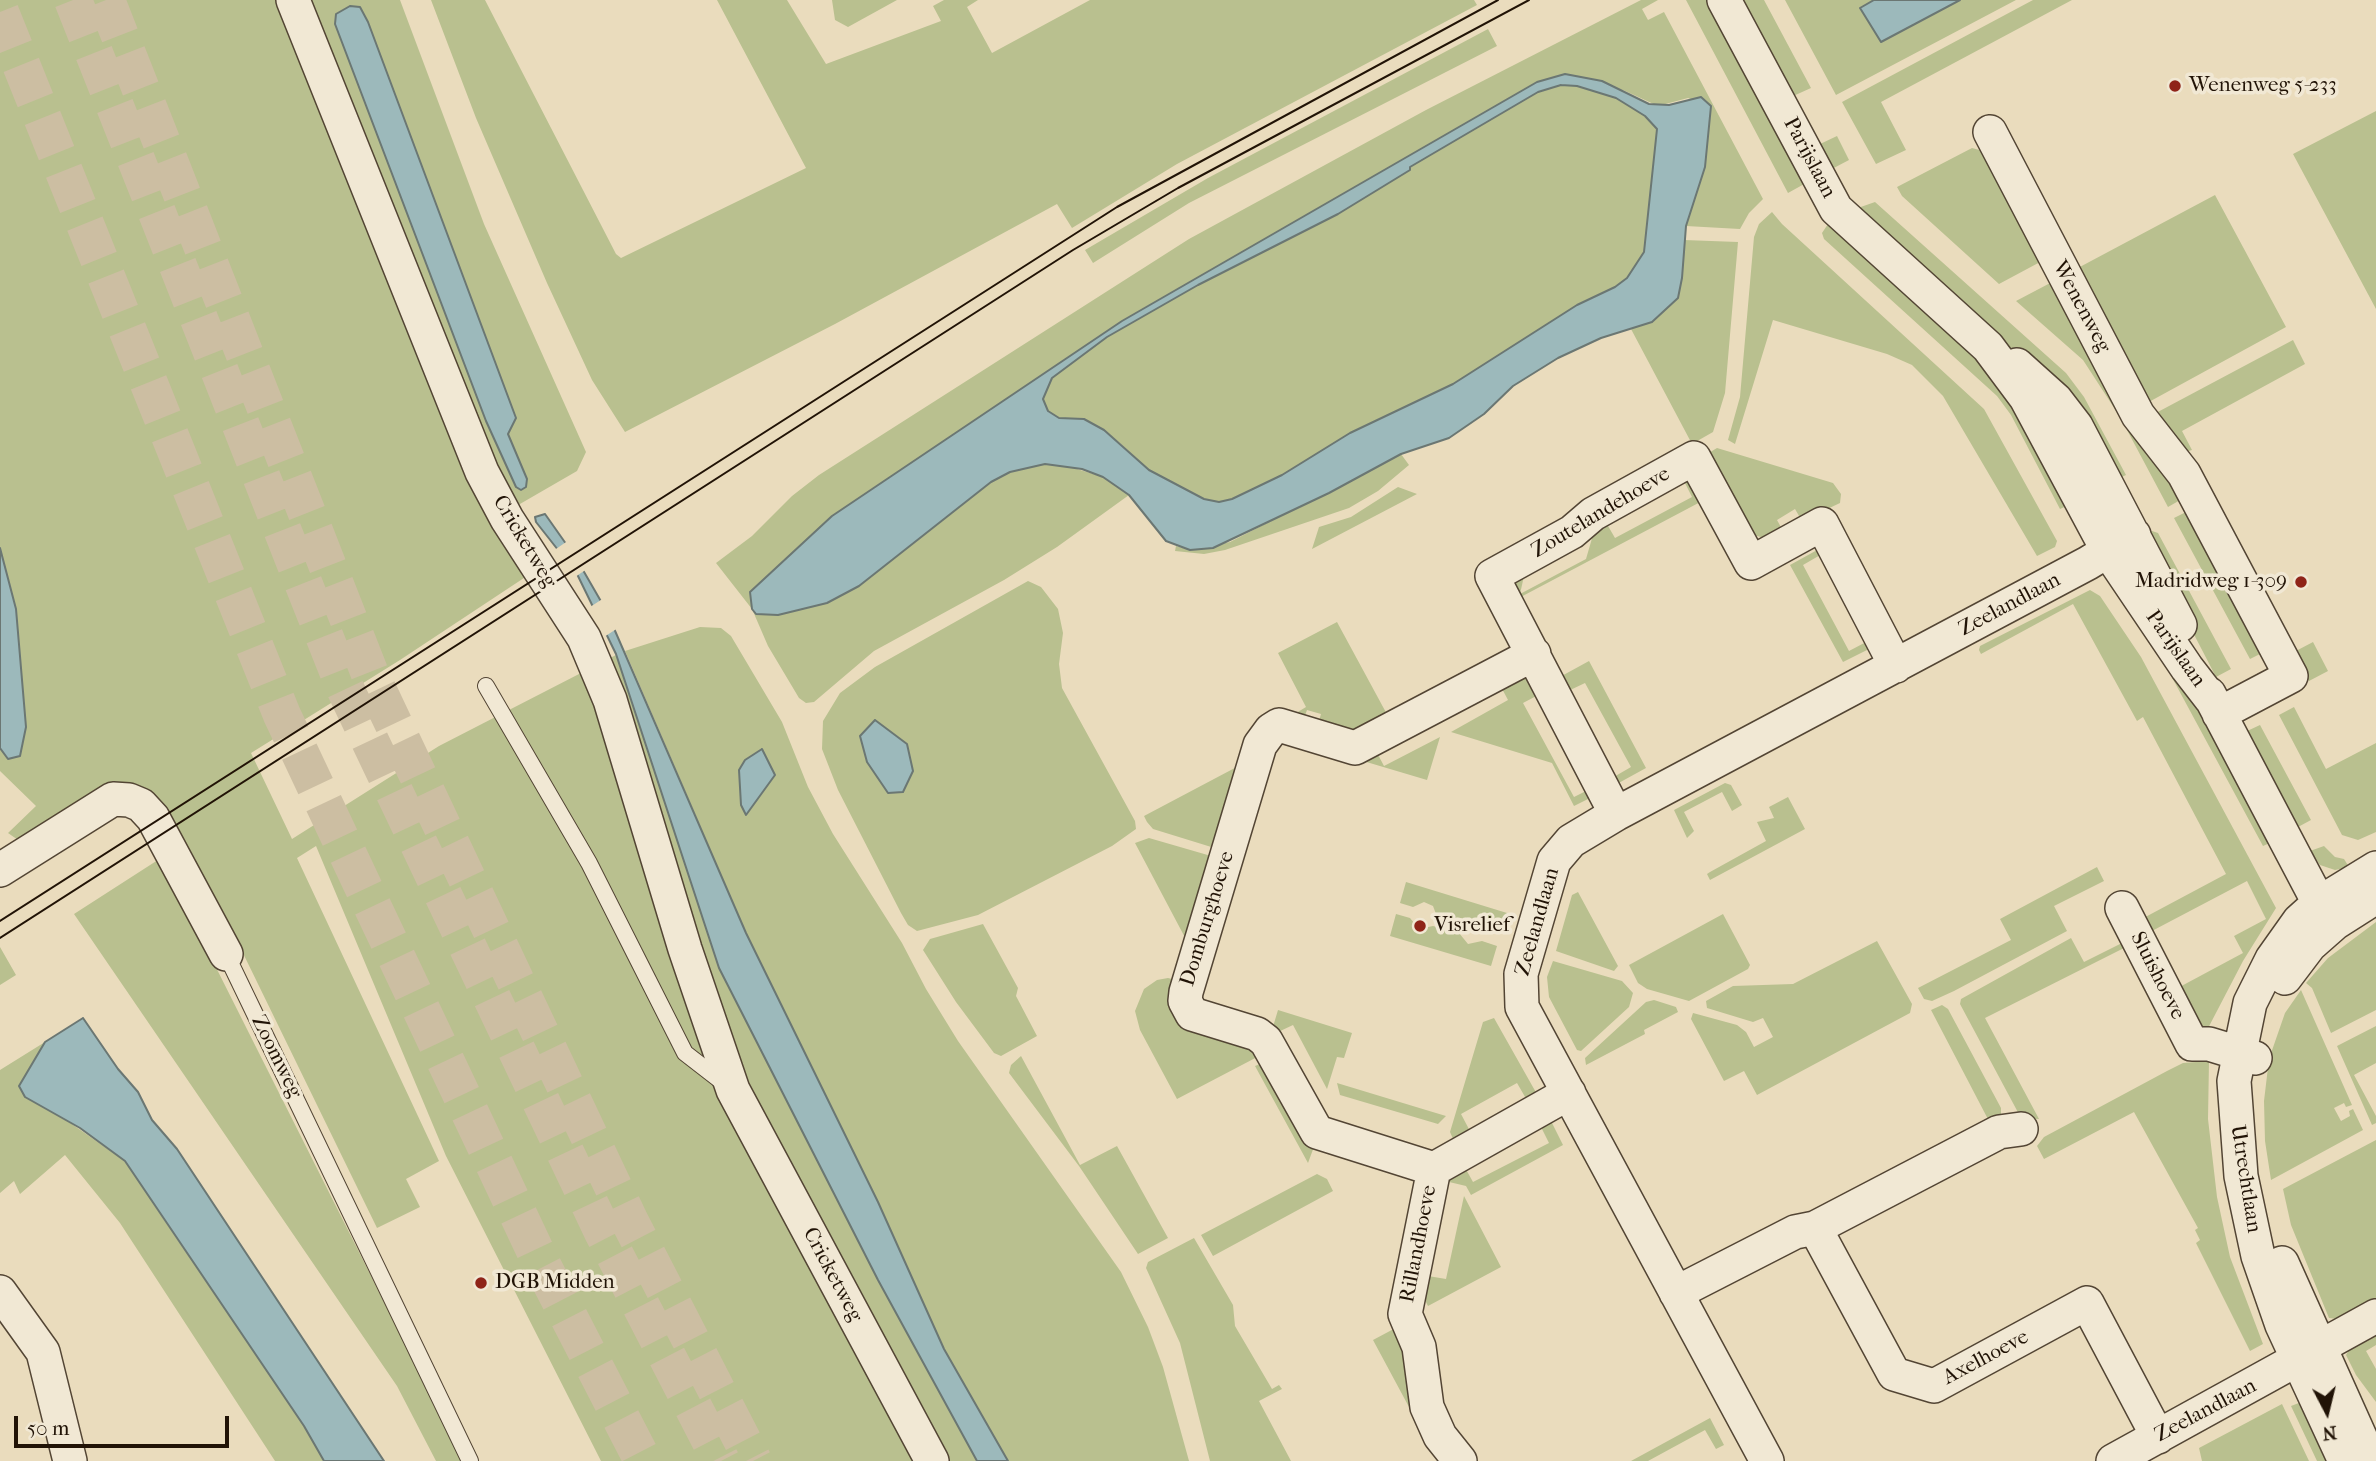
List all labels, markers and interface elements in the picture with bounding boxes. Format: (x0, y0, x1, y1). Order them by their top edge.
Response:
place label: Wenenweg 5-233 (2189, 73, 2337, 99)
marker: Wenenweg 5-233 (2167, 78, 2183, 94)
street label: Parijslaan (1777, 113, 1841, 203)
street label: Wenenweg (2046, 257, 2116, 357)
street label: Zoutelandehoeve (1527, 462, 1675, 564)
street label: Cricketweg (487, 491, 561, 593)
street label: Zeelandlaan (1955, 568, 2065, 642)
place label: Madridweg 1-309 (2135, 569, 2287, 595)
marker: Madridweg 1-309 (2293, 574, 2309, 590)
street label: Parijslaan (2140, 606, 2210, 692)
street label: Domburghoeve (1176, 848, 1240, 990)
street label: Zeelandlaan (1511, 865, 1565, 979)
place label: Visrelief (1434, 913, 1510, 939)
marker: Visrelief (1412, 918, 1428, 934)
street label: Sluishoeve (2124, 928, 2190, 1024)
street label: Zoomweg (245, 1011, 307, 1103)
street label: Utrechtlaan (2224, 1123, 2266, 1235)
street label: Rillandhoeve (1395, 1183, 1443, 1305)
street label: Cricketweg (797, 1223, 867, 1327)
place label: DGB Midden (495, 1270, 615, 1296)
marker: DGB Midden (473, 1275, 489, 1291)
street label: Axelhoeve (1939, 1325, 2033, 1391)
street label: Zeelandlaan (2151, 1374, 2261, 1448)
north arrow (2292, 1377, 2362, 1447)
scale bar (18, 1402, 233, 1446)
text: 50 m (27, 1416, 70, 1440)
text: N (2321, 1421, 2338, 1445)

